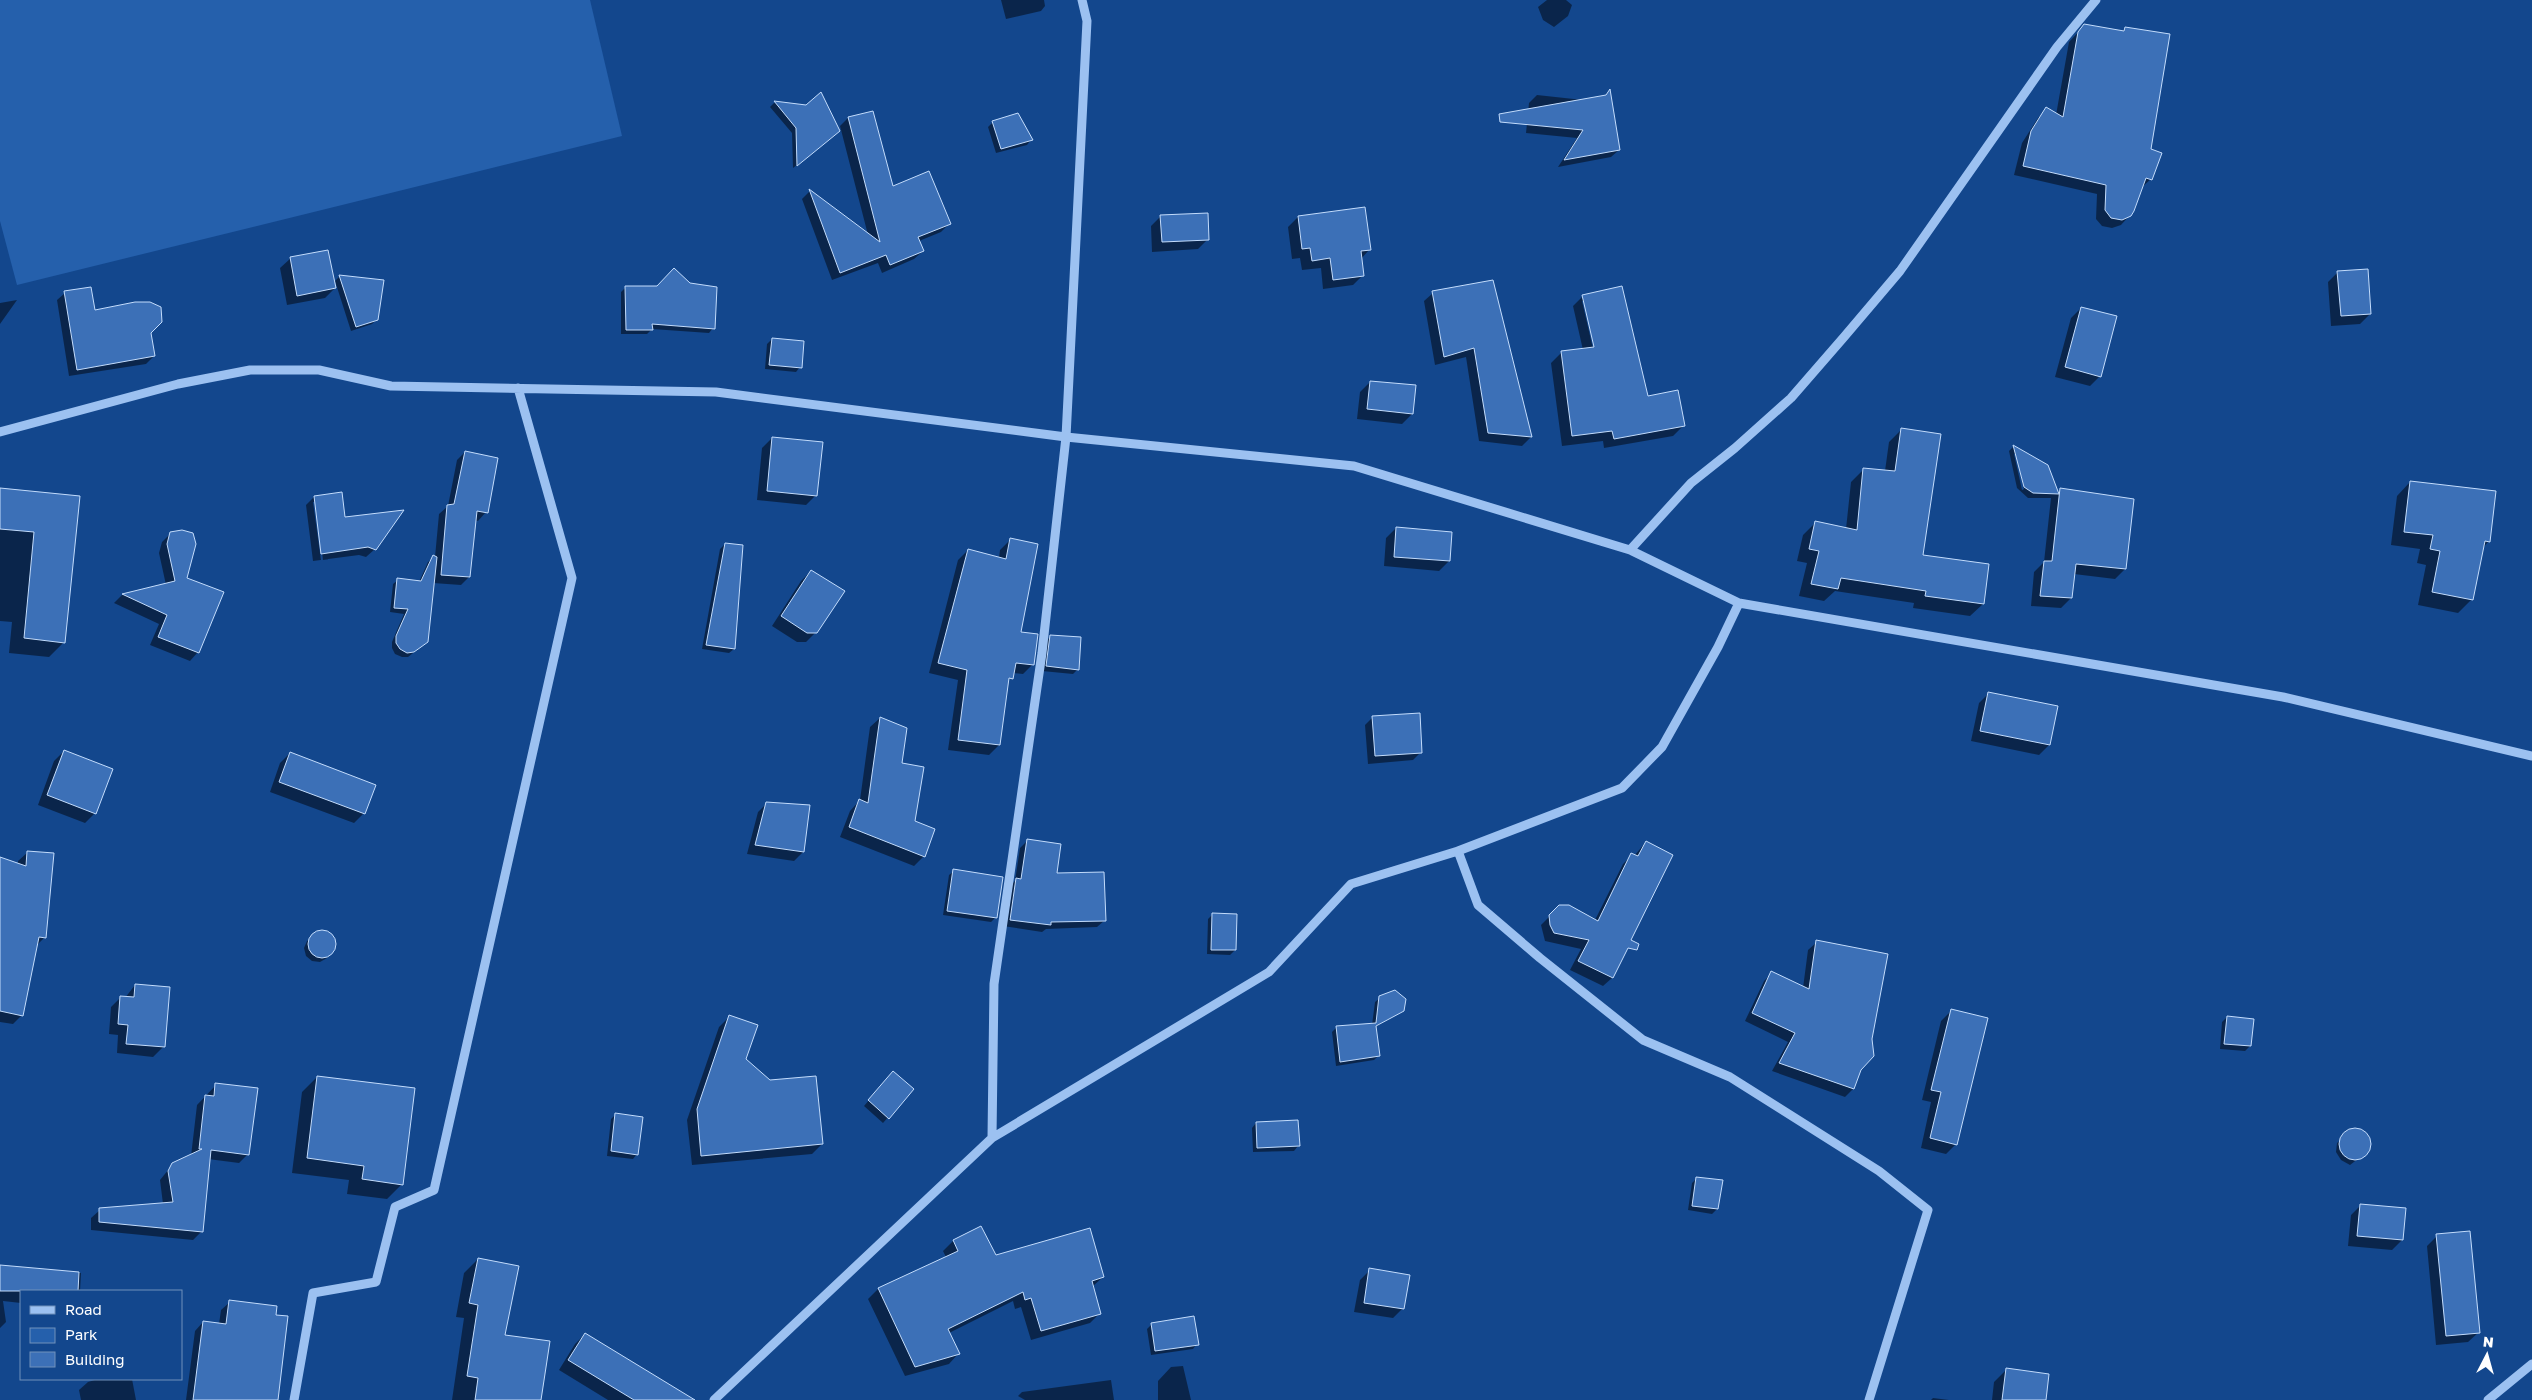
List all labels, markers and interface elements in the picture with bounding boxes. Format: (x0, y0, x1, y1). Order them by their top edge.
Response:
legend (20, 1290, 182, 1380)
text: Road (65, 1300, 102, 1318)
text: Park (65, 1325, 98, 1343)
north arrow (2462, 1330, 2512, 1380)
text: N (2482, 1333, 2495, 1351)
text: Building (65, 1350, 125, 1368)

